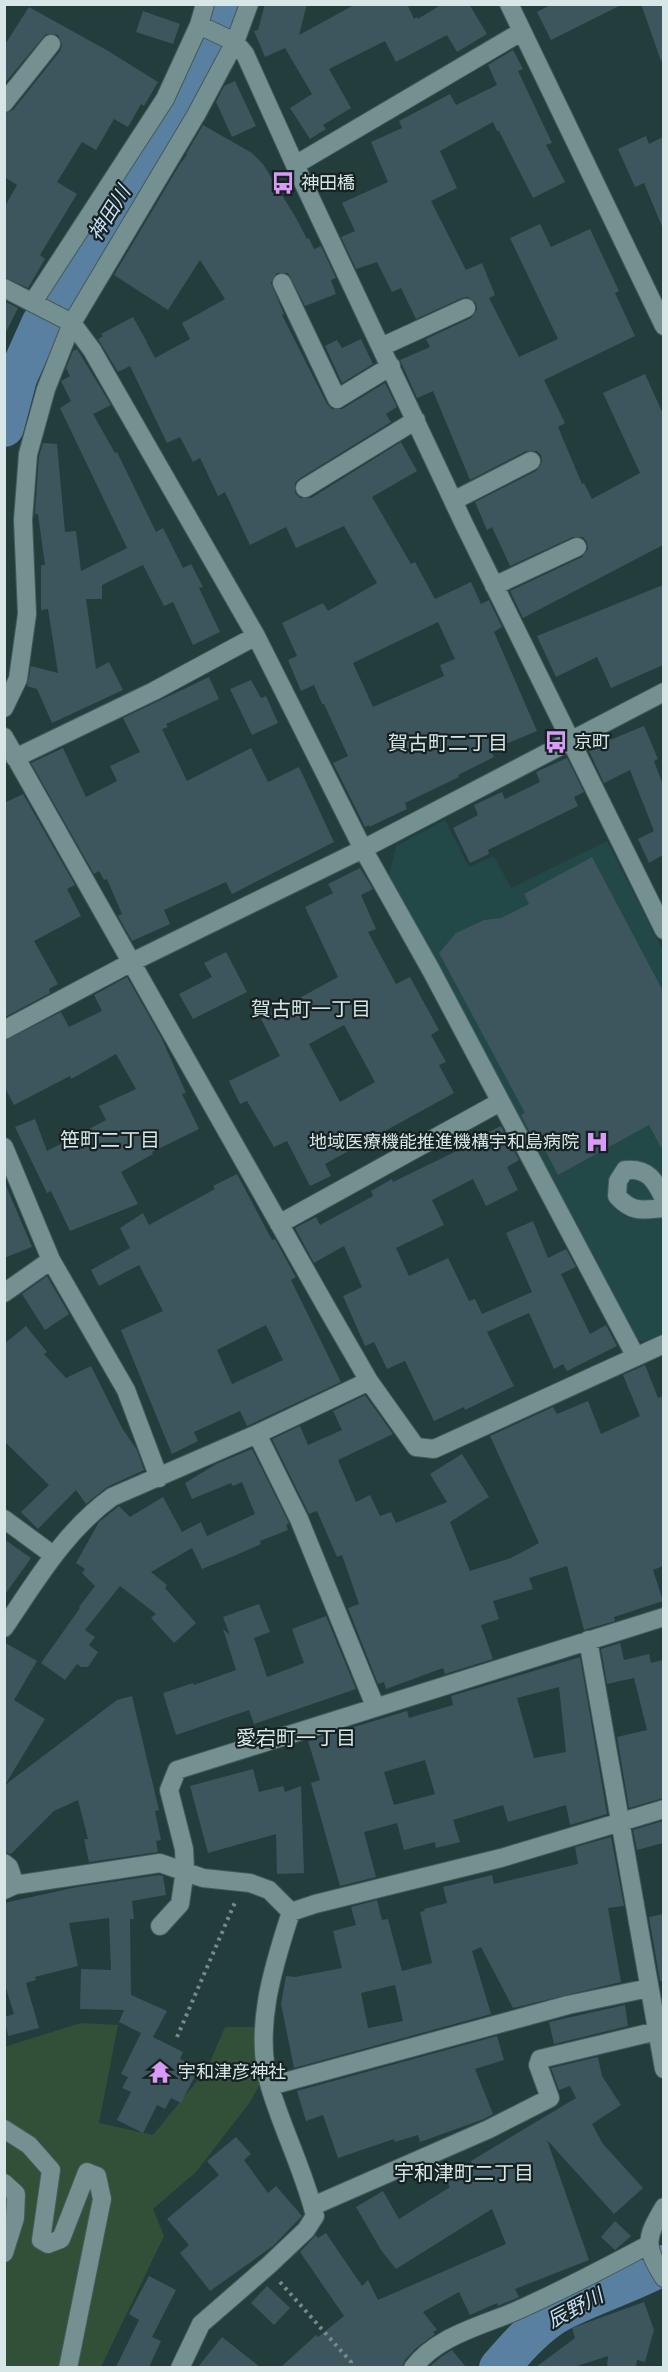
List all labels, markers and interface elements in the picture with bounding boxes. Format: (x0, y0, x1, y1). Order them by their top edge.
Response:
bus stop icon: 神田橋 (270, 170, 296, 196)
place label: 神田橋 (301, 172, 355, 194)
water label: 神田川 (83, 180, 136, 245)
bus stop icon: 京町 (543, 729, 569, 755)
district label: 賀古町二丁目 (388, 731, 508, 755)
place label: 京町 (574, 731, 610, 753)
district label: 賀古町一丁目 (251, 997, 371, 1021)
district label: 笹町二丁目 (60, 1128, 160, 1152)
hospital icon: 地域医療機能推進機構宇和島病院 (584, 1129, 610, 1155)
place label: 地域医療機能推進機構宇和島病院 (309, 1131, 579, 1153)
district label: 愛宕町一丁目 (236, 1726, 356, 1750)
temple icon: 宇和津彦神社 (147, 2059, 173, 2085)
place label: 宇和津彦神社 (178, 2061, 286, 2083)
district label: 宇和津町二丁目 (394, 2161, 534, 2185)
water label: 辰野川 (543, 2282, 609, 2333)

